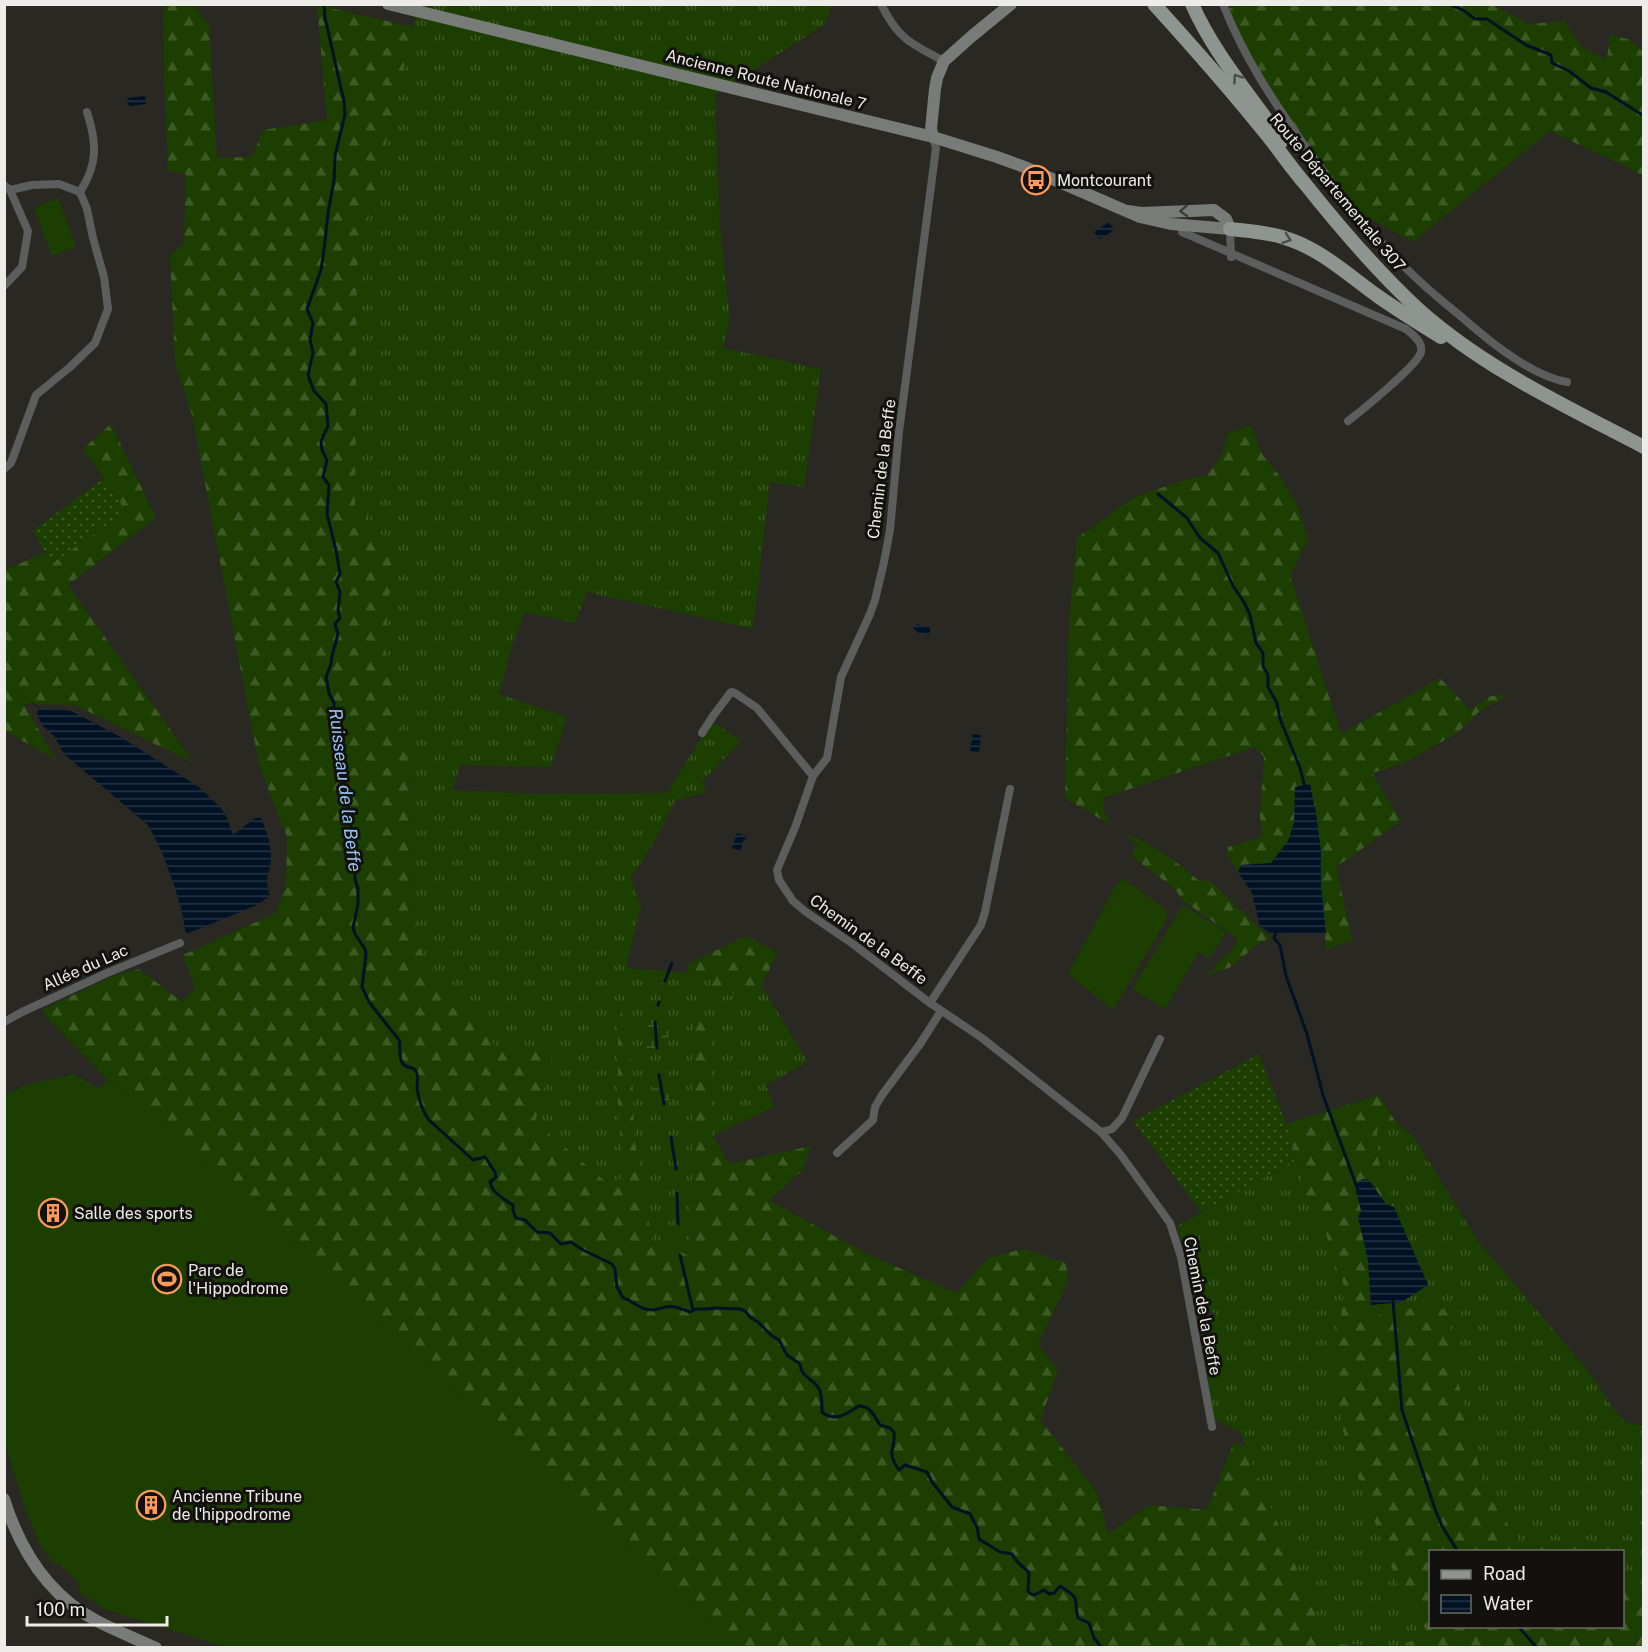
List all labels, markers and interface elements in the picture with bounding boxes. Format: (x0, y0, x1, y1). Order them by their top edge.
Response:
street label: Ancienne Route Nationale 7 (664, 45, 868, 114)
one-way arrow (1233, 74, 1244, 85)
street label: Route Départementale 307 (1266, 109, 1409, 275)
bus stop icon: Montcourant (1020, 164, 1052, 196)
place label: Montcourant (1057, 171, 1152, 190)
one-way arrow (1179, 205, 1188, 218)
one-way arrow (1281, 232, 1292, 245)
street label: Chemin de la Beffe (863, 398, 900, 540)
water label: Ruisseau de la Beffe (325, 707, 366, 873)
street label: Chemin de la Beffe (806, 890, 931, 988)
street label: Allée du Lac (40, 940, 131, 995)
building icon: Salle des sports (37, 1197, 69, 1229)
place label: Salle des sports (74, 1204, 193, 1223)
street label: Chemin de la Beffe (1180, 1235, 1225, 1377)
place label: Parc de l'Hippodrome (188, 1261, 288, 1298)
sports icon: Parc de l'Hippodrome (151, 1263, 183, 1295)
place label: Ancienne Tribune de l'hippodrome (172, 1487, 302, 1524)
building icon: Ancienne Tribune de l'hippodrome (135, 1489, 167, 1521)
legend (1429, 1550, 1624, 1628)
text: Road (1483, 1563, 1526, 1584)
scale bar (27, 1589, 166, 1627)
text: Water (1483, 1593, 1533, 1614)
text: 100 m (36, 1599, 85, 1620)

